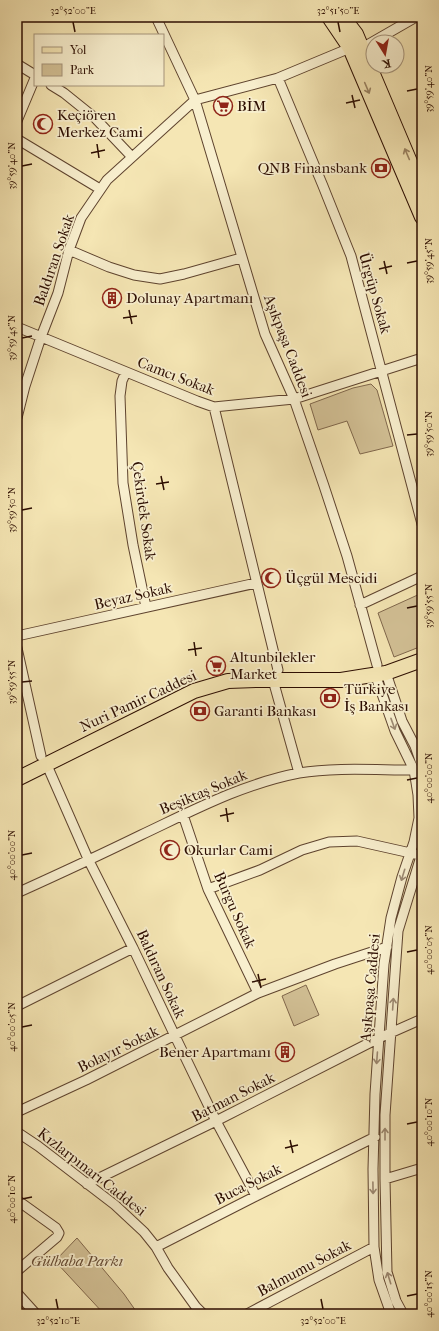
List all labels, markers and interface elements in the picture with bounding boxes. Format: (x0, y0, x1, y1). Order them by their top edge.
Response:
text: 32°52'00"E (50, 5, 96, 17)
text: 32°51'50"E (317, 5, 359, 17)
legend (34, 34, 164, 86)
north arrow (365, 34, 405, 74)
text: Yol (69, 43, 87, 57)
text: K (381, 56, 392, 71)
text: Park (70, 63, 95, 77)
text: 39°59'40"N (423, 65, 435, 113)
one-way arrow (364, 82, 371, 94)
supermarket icon: BİM (212, 95, 234, 117)
place label: BİM (237, 97, 267, 115)
place label: Keçiören Merkez Cami (57, 106, 143, 141)
mosque icon: Keçiören Merkez Cami (32, 113, 54, 135)
text: 39°59'40"N (6, 142, 18, 190)
one-way arrow (403, 148, 410, 160)
bank icon: QNB Finansbank (370, 157, 392, 179)
place label: QNB Finansbank (258, 159, 367, 177)
street label: Baldıran Sokak (30, 211, 78, 308)
text: 39°59'45"N (423, 238, 435, 284)
street label: Ürgüp Sokak (355, 250, 395, 336)
building icon: Dolunay Apartmanı (101, 287, 123, 309)
place label: Dolunay Apartmanı (126, 289, 254, 307)
street label: Aşıkpaşa Caddesi (260, 291, 316, 401)
text: 39°59'45"N (6, 315, 18, 361)
street label: Camcı Sokak (135, 353, 217, 399)
text: 39°59'50"N (423, 411, 435, 457)
street label: Çekirdek Sokak (128, 460, 160, 562)
text: 39°59'50"N (6, 487, 18, 533)
mosque icon: Üçgül Mescidi (260, 567, 282, 589)
place label: Üçgül Mescidi (285, 569, 378, 587)
street label: Beyaz Sokak (92, 578, 174, 614)
text: 39°59'55"N (423, 583, 435, 628)
place label: Altunbilekler Market (229, 648, 316, 683)
supermarket icon: Altunbilekler Market (205, 655, 227, 677)
text: 39°59'55"N (6, 659, 18, 704)
street label: Nuri Pamir Caddesi (77, 666, 200, 736)
place label: Türkiye İş Bankası (344, 680, 409, 715)
bank icon: Türkiye İş Bankası (319, 687, 341, 709)
bank icon: Garanti Bankası (189, 700, 211, 722)
place label: Garanti Bankası (214, 702, 317, 720)
one-way arrow (389, 718, 397, 730)
text: 40°00'00"N (423, 752, 435, 803)
street label: Beşiktaş Sokak (156, 765, 250, 819)
text: 40°00'00"N (6, 829, 18, 880)
mosque icon: Okurlar Cami (159, 839, 181, 861)
place label: Okurlar Cami (184, 841, 273, 859)
one-way arrow (399, 868, 406, 881)
street label: Burgu Sokak (210, 869, 260, 951)
text: 40°00'05"N (423, 925, 435, 975)
street label: Baldıran Sokak (133, 927, 190, 1022)
street label: Aşıkpaşa Caddesi (356, 932, 384, 1044)
one-way arrow (389, 998, 396, 1011)
text: 40°00'05"N (6, 1002, 18, 1052)
street label: Bolayır Sokak (75, 1022, 162, 1076)
building icon: Bener Apartmanı (274, 1041, 296, 1063)
place label: Bener Apartmanı (159, 1043, 272, 1061)
one-way arrow (374, 1051, 381, 1064)
street label: Batman Sokak (188, 1068, 278, 1126)
text: 40°00'10"N (423, 1097, 435, 1146)
street label: Kızlarpınarı Caddesi (34, 1124, 150, 1220)
one-way arrow (381, 1128, 389, 1141)
street label: Buca Sokak (212, 1159, 285, 1208)
text: 40°00'10"N (6, 1174, 18, 1223)
one-way arrow (369, 1181, 377, 1194)
street label: Balmumu Sokak (254, 1236, 354, 1300)
park label: Gülbaba Parkı (31, 1252, 123, 1270)
text: 40°00'15"N (423, 1270, 435, 1318)
one-way arrow (385, 1271, 392, 1284)
text: 32°52'10"E (36, 1315, 80, 1327)
text: 32°52'00"E (300, 1315, 346, 1327)

